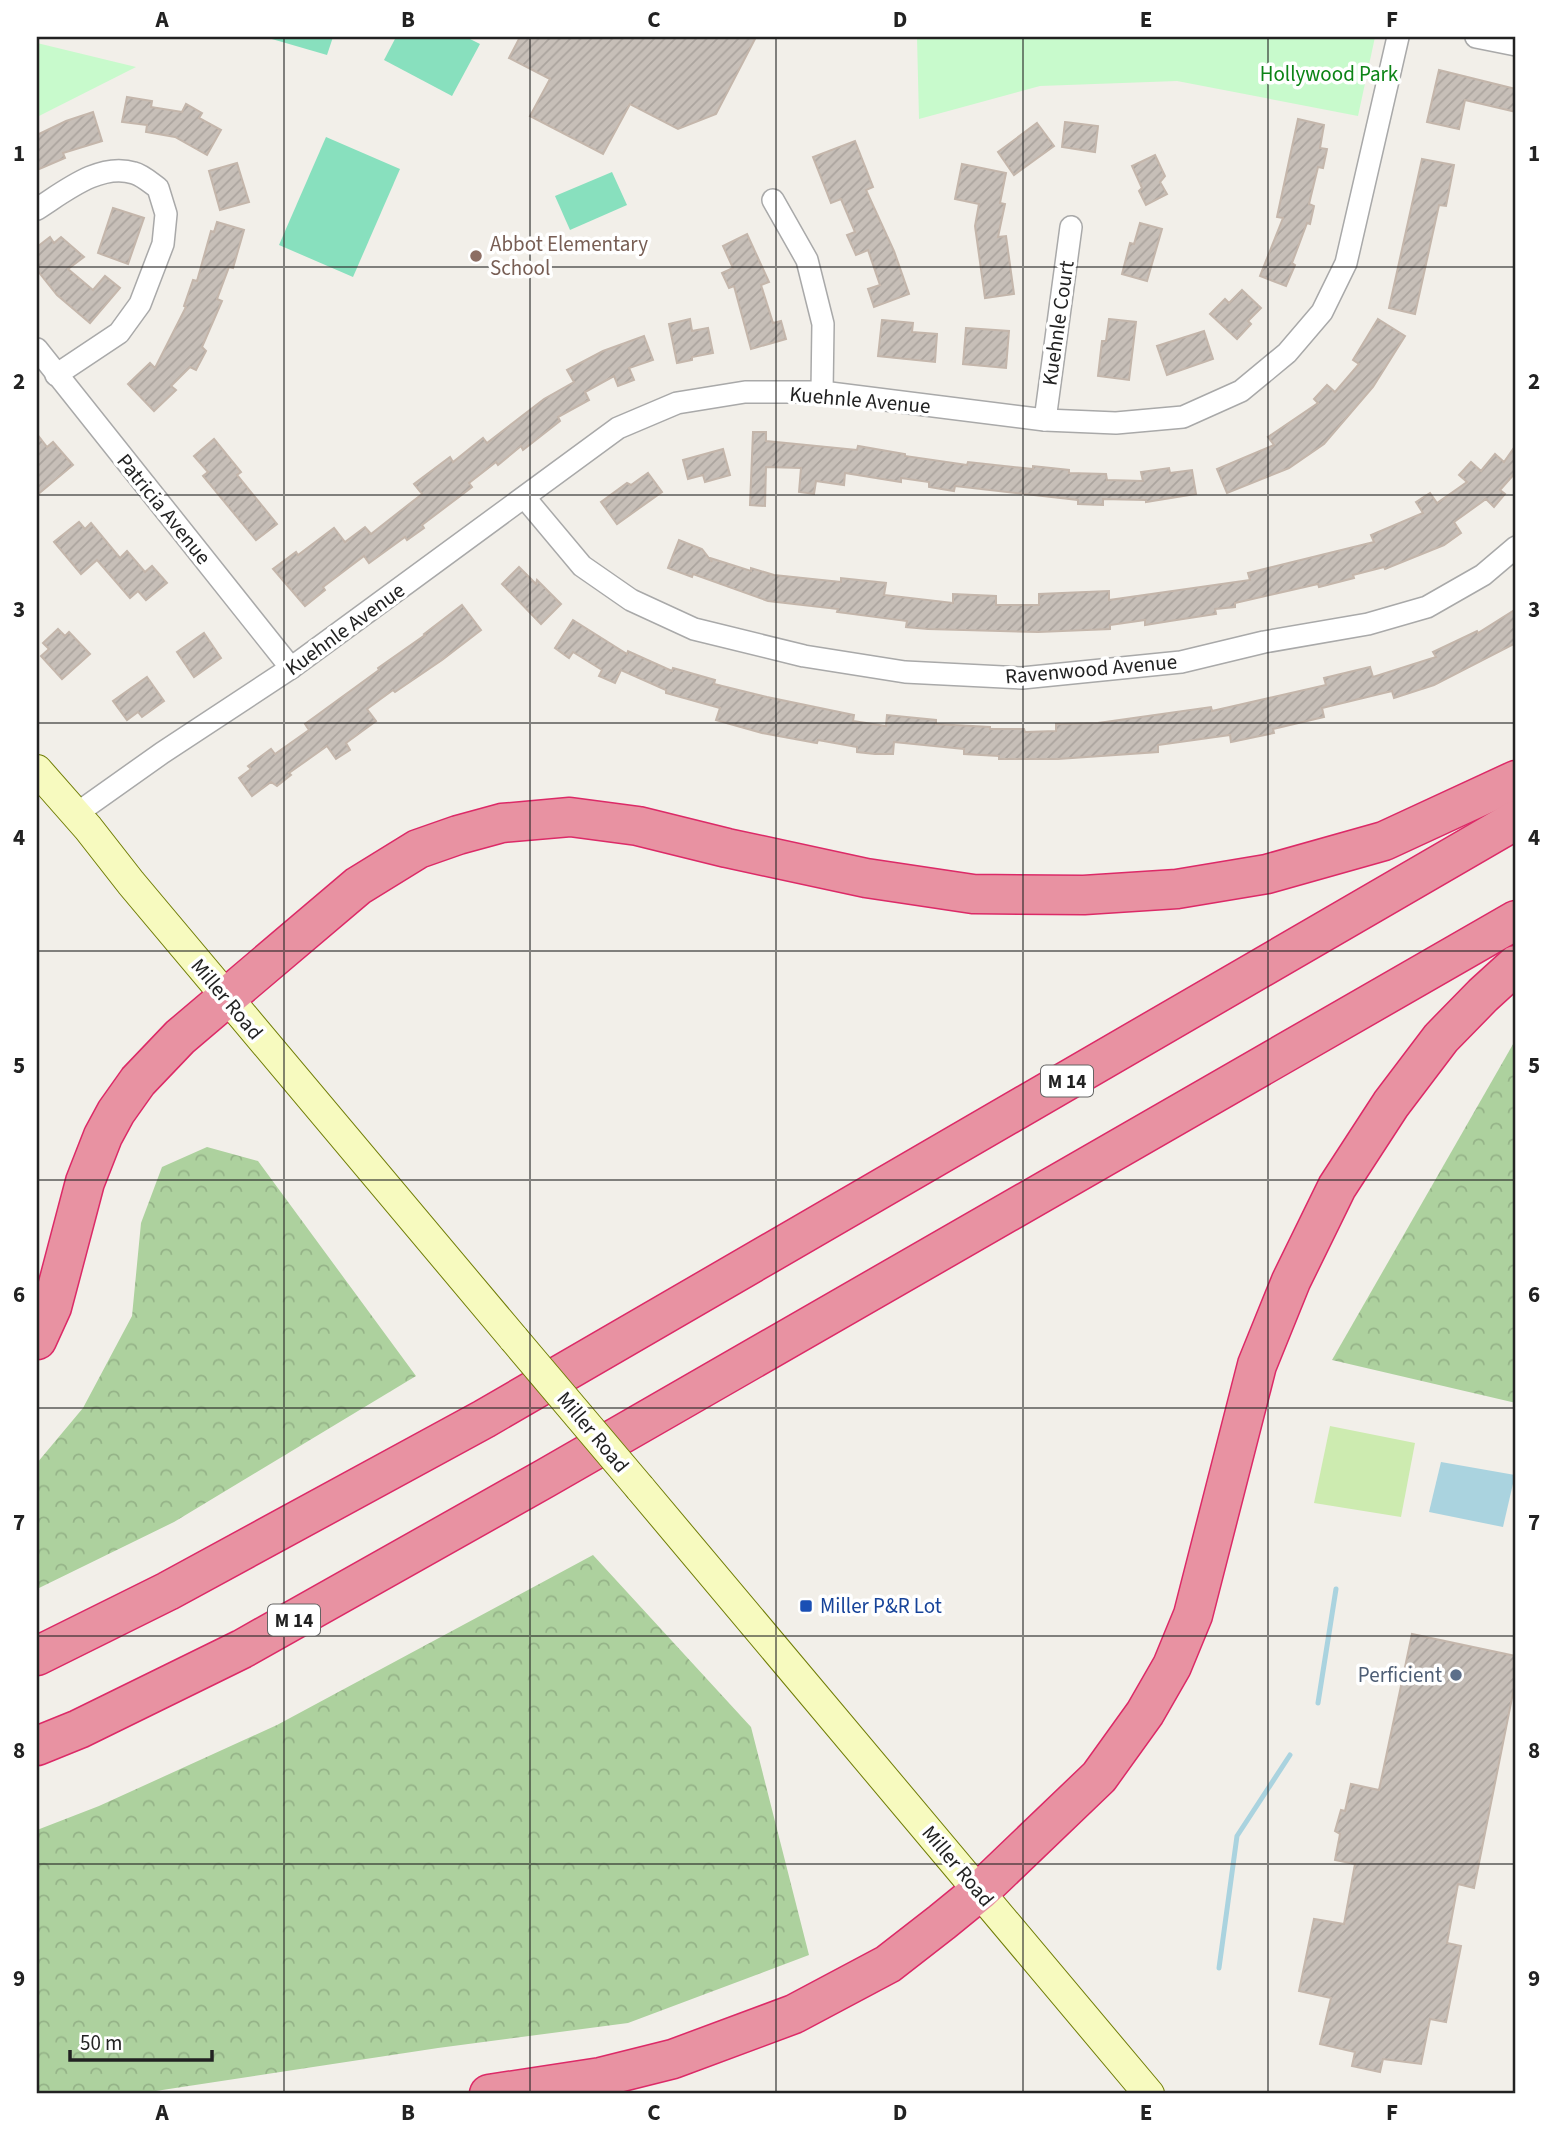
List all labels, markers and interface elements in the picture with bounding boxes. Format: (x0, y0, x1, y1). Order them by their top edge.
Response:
text: A (154, 3, 169, 36)
text: B (401, 3, 415, 36)
text: C (647, 3, 661, 36)
text: D (893, 3, 907, 36)
text: E (1140, 3, 1152, 36)
text: F (1386, 3, 1398, 36)
park label: Hollywood Park (1260, 59, 1399, 89)
text: 1 (13, 137, 25, 170)
text: 1 (1528, 137, 1540, 170)
place label: Abbot Elementary School (490, 229, 648, 283)
marker: Abbot Elementary School (468, 248, 484, 264)
street label: Kuehnle Court (1034, 259, 1082, 387)
text: 2 (13, 365, 25, 398)
text: 2 (1528, 365, 1540, 398)
street label: Kuehnle Avenue (788, 379, 932, 421)
street label: Patricia Avenue (110, 447, 218, 571)
street label: Kuehnle Avenue (279, 575, 411, 683)
text: 3 (13, 593, 25, 626)
text: 3 (1528, 593, 1540, 626)
street label: Ravenwood Avenue (1004, 647, 1178, 691)
text: 4 (13, 821, 25, 854)
text: 4 (1528, 821, 1540, 854)
street label: Miller Road (184, 952, 270, 1046)
text: 5 (13, 1049, 25, 1082)
text: 5 (1528, 1049, 1540, 1082)
road number: M 14 (1041, 1065, 1093, 1096)
text: 6 (13, 1278, 25, 1311)
text: 6 (1528, 1278, 1540, 1311)
street label: Miller Road (550, 1385, 636, 1479)
text: 7 (13, 1506, 25, 1539)
text: 7 (1528, 1506, 1540, 1539)
place label: Miller P&R Lot (820, 1591, 942, 1621)
marker: Miller P&R Lot (798, 1598, 814, 1614)
road number: M 14 (268, 1604, 320, 1636)
place label: Perficient (1358, 1660, 1442, 1690)
marker: Perficient (1448, 1667, 1464, 1683)
text: 8 (13, 1734, 25, 1767)
text: 8 (1528, 1734, 1540, 1767)
street label: Miller Road (915, 1819, 1001, 1913)
text: 9 (13, 1962, 25, 1995)
text: 9 (1528, 1962, 1540, 1995)
scale bar (70, 2019, 212, 2063)
text: 50 m (80, 2028, 122, 2058)
text: A (154, 2096, 169, 2129)
text: B (401, 2096, 415, 2129)
text: C (647, 2096, 661, 2129)
text: D (893, 2096, 907, 2129)
text: E (1140, 2096, 1152, 2129)
text: F (1386, 2096, 1398, 2129)

